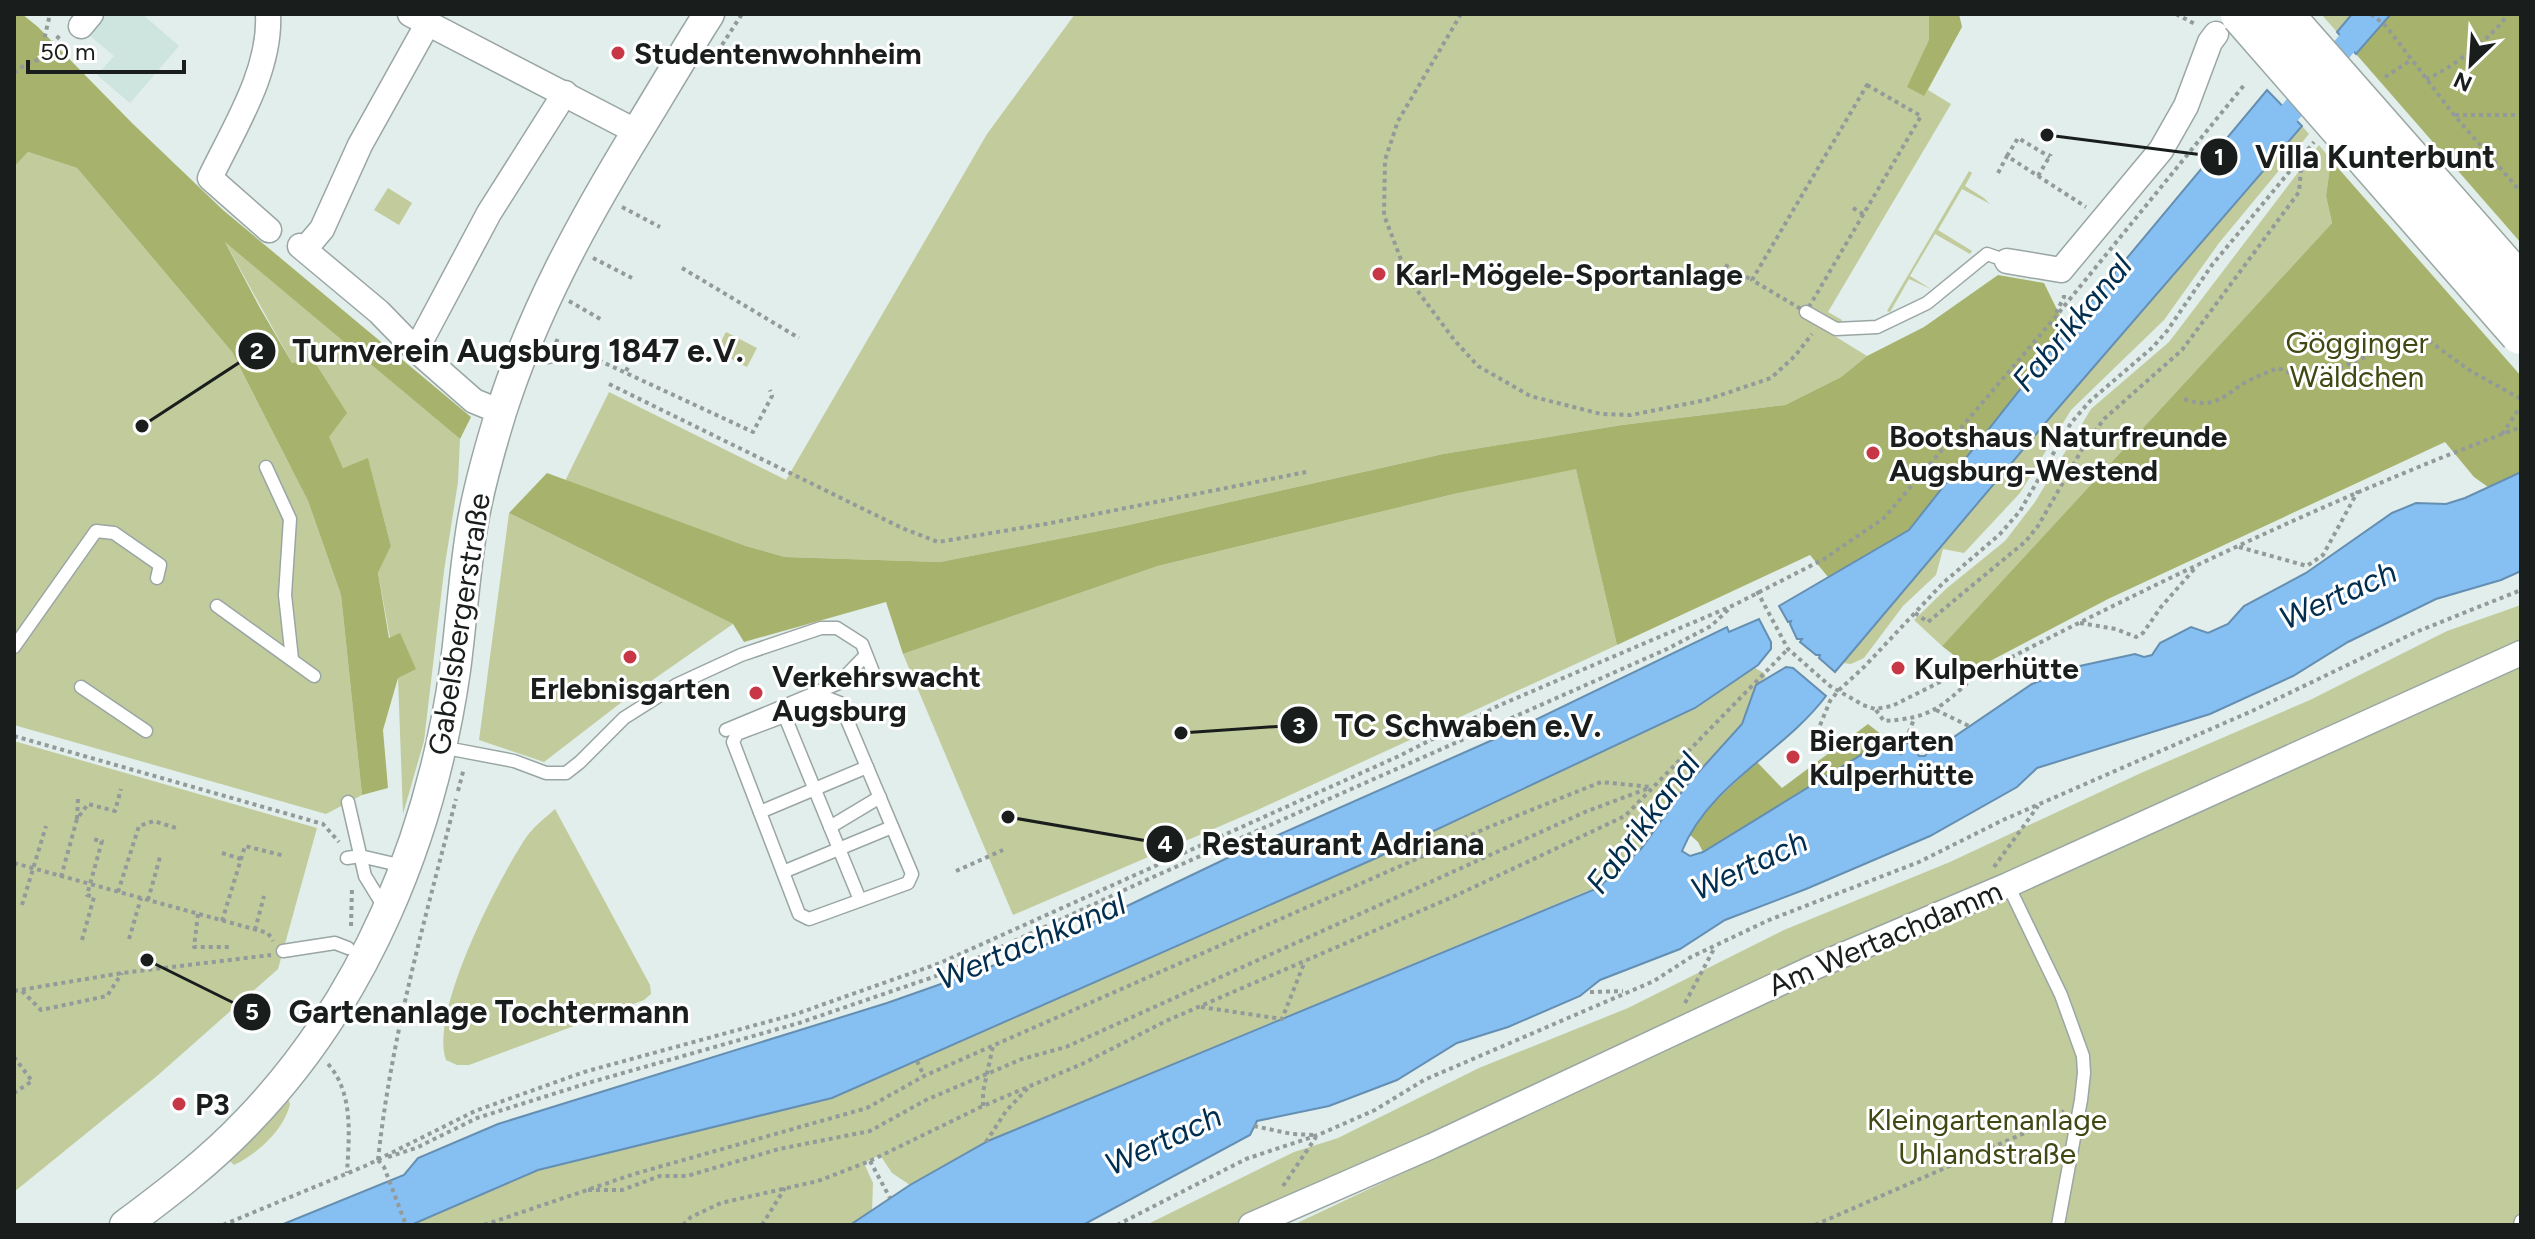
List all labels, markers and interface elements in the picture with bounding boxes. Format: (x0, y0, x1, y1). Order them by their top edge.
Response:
scale bar (28, 24, 184, 74)
north arrow (2431, 24, 2511, 104)
place label: Studentenwohnheim (634, 35, 922, 72)
text: 50 m (40, 37, 96, 66)
marker: Studentenwohnheim (609, 44, 627, 62)
text: N (2449, 66, 2476, 98)
callout: Villa Kunterbunt (2199, 129, 2511, 185)
text: Villa Kunterbunt (2255, 138, 2495, 176)
text: 1 (2214, 142, 2224, 171)
water label: Fabrikkanal (2004, 246, 2141, 399)
place label: Karl-Mögele-Sportanlage (1395, 256, 1743, 293)
marker: Karl-Mögele-Sportanlage (1370, 265, 1388, 283)
callout: Turnverein Augsburg 1847 e.V. (237, 323, 760, 379)
park label: Gögginger Wäldchen (2285, 324, 2429, 395)
text: Turnverein Augsburg 1847 e.V. (292, 332, 744, 370)
text: 2 (250, 336, 264, 365)
place label: Bootshaus Naturfreunde Augsburg-Westend (1889, 418, 2228, 489)
marker: Bootshaus Naturfreunde Augsburg-Westend (1864, 444, 1882, 462)
street label: Gabelsbergerstraße (420, 490, 498, 758)
water label: Wertach (2274, 552, 2402, 638)
marker: Erlebnisgarten (621, 648, 639, 666)
place label: Kulperhütte (1914, 650, 2079, 687)
place label: Verkehrswacht Augsburg (772, 658, 981, 729)
marker: Kulperhütte (1889, 659, 1907, 677)
place label: Erlebnisgarten (530, 670, 730, 707)
marker: Verkehrswacht Augsburg (747, 684, 765, 702)
callout: TC Schwaben e.V. (1279, 697, 1618, 753)
text: TC Schwaben e.V. (1335, 707, 1601, 745)
text: 3 (1292, 711, 1306, 740)
place label: Biergarten Kulperhütte (1809, 722, 1974, 793)
water label: Fabrikkanal (1578, 744, 1709, 901)
marker: Biergarten Kulperhütte (1784, 748, 1802, 766)
callout: Restaurant Adriana (1145, 816, 1501, 872)
water label: Wertach (1685, 822, 1813, 908)
text: Restaurant Adriana (1201, 825, 1485, 863)
text: 4 (1157, 829, 1173, 858)
street label: Am Wertachdamm (1762, 872, 2008, 1004)
water label: Wertachkanal (931, 884, 1132, 998)
callout: Gartenanlage Tochtermann (232, 984, 705, 1040)
text: Gartenanlage Tochtermann (289, 993, 689, 1031)
text: 5 (245, 997, 259, 1026)
place label: P3 (195, 1086, 230, 1123)
marker: P3 (170, 1095, 188, 1113)
water label: Wertach (1099, 1097, 1227, 1183)
park label: Kleingartenanlage Uhlandstraße (1867, 1101, 2107, 1172)

